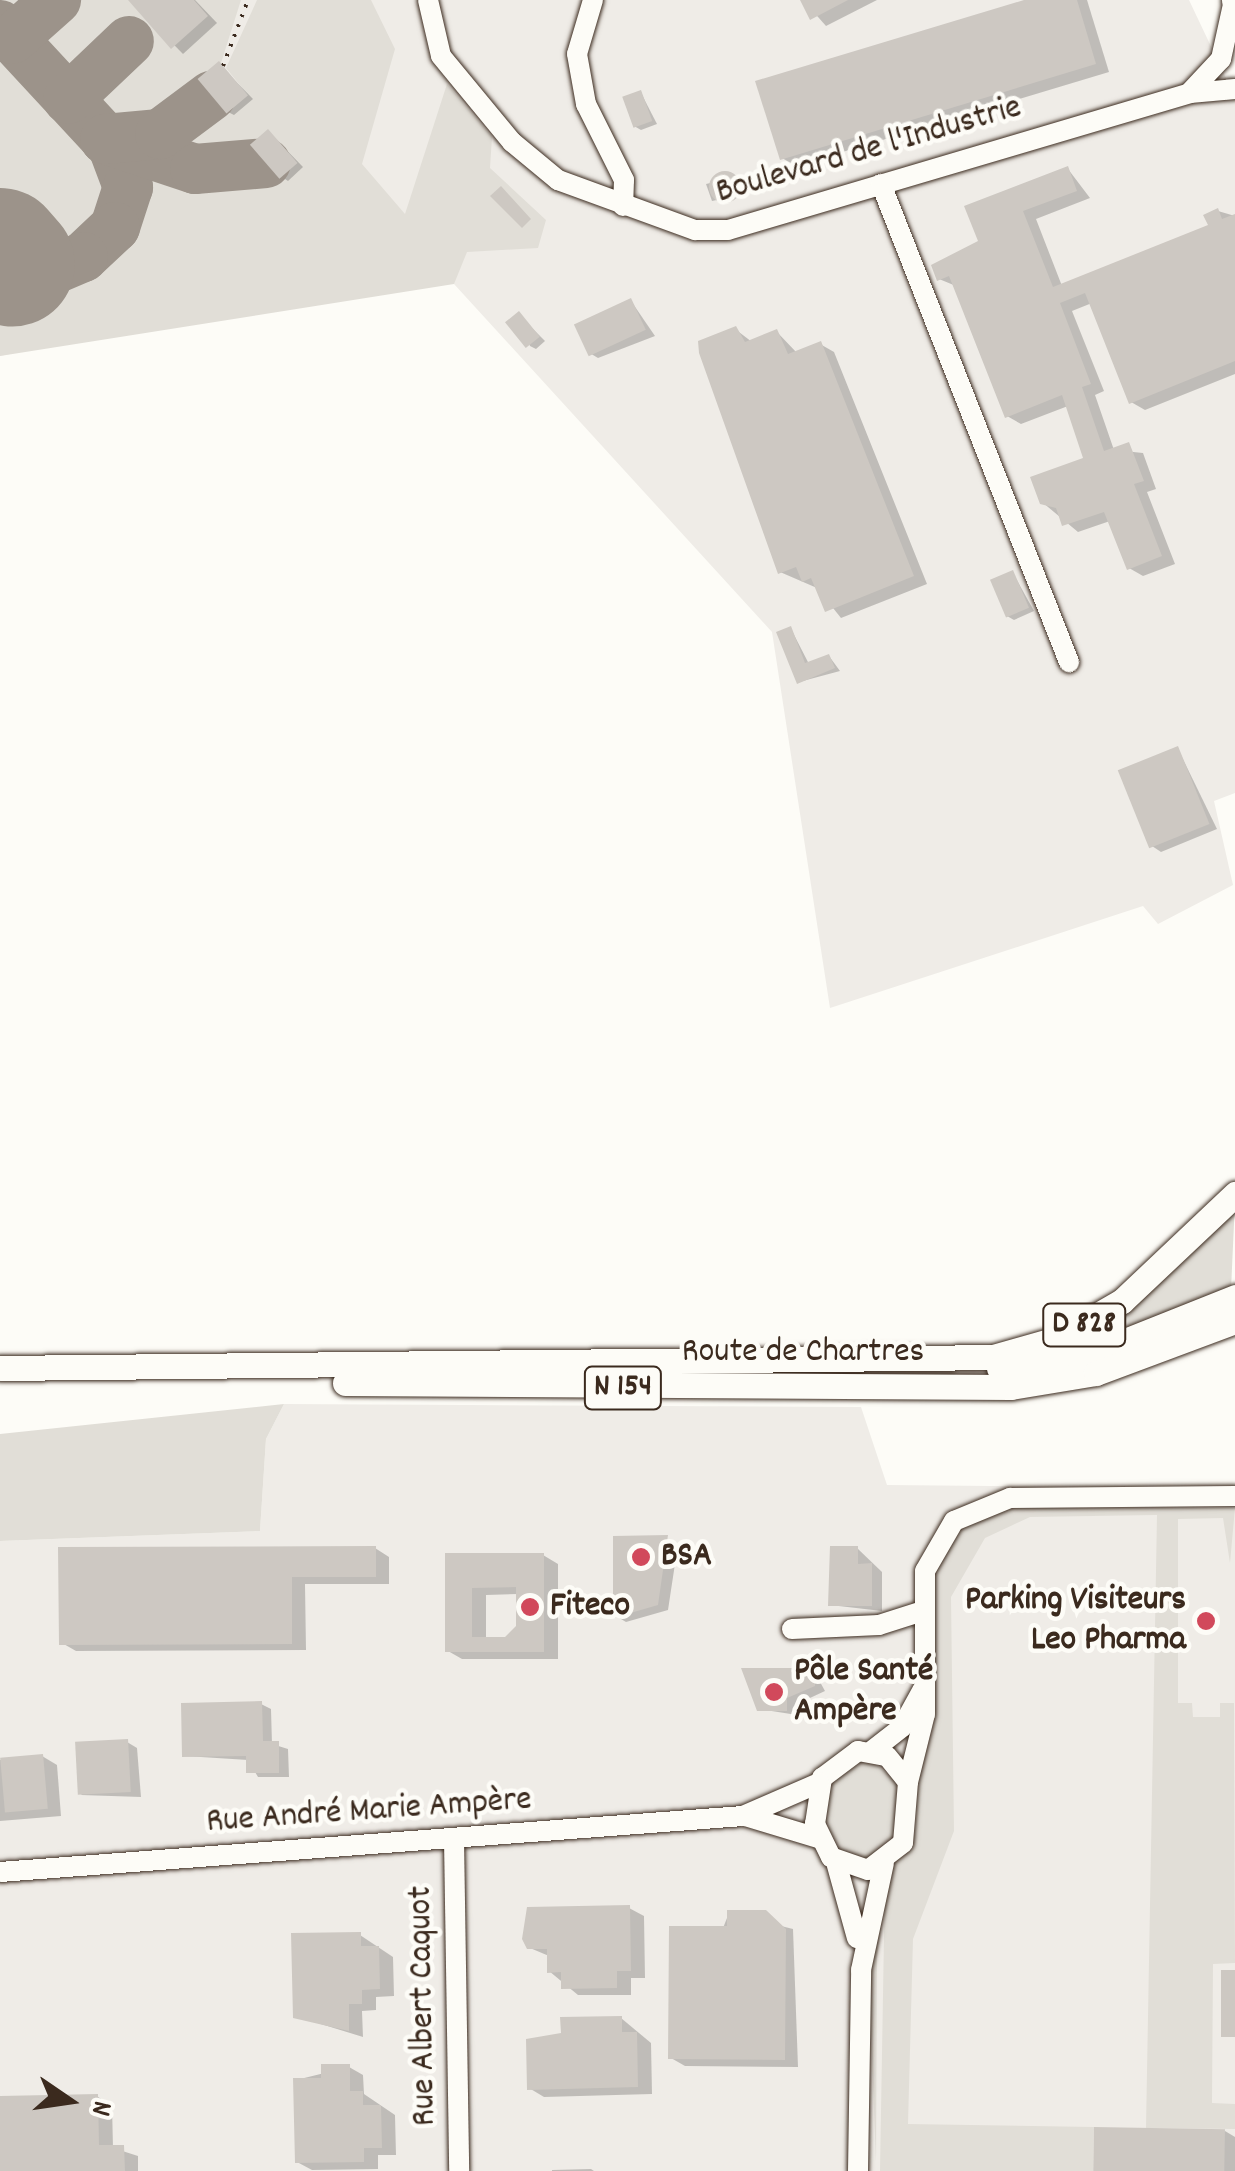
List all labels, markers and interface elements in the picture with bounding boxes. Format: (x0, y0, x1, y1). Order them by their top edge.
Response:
street label: Boulevard de l'Industrie (712, 87, 1026, 215)
road number: D 828 (1042, 1298, 1126, 1352)
street label: Route de Chartres (682, 1332, 924, 1374)
road number: N 154 (583, 1361, 663, 1415)
place label: BSA (661, 1536, 712, 1578)
marker: BSA (630, 1546, 652, 1568)
place label: Parking Visiteurs Leo Pharma (965, 1580, 1186, 1662)
place label: Fiteco (550, 1586, 630, 1628)
marker: Fiteco (519, 1596, 541, 1618)
marker: Parking Visiteurs Leo Pharma (1195, 1610, 1217, 1632)
place label: Pôle Santé Ampère (794, 1651, 933, 1733)
marker: Pôle Santé Ampère (763, 1681, 785, 1703)
street label: Rue André Marie Ampère (205, 1780, 533, 1844)
street label: Rue Albert Caquot (401, 1885, 447, 2127)
north arrow (20, 2051, 120, 2151)
text: N (78, 2097, 120, 2119)

